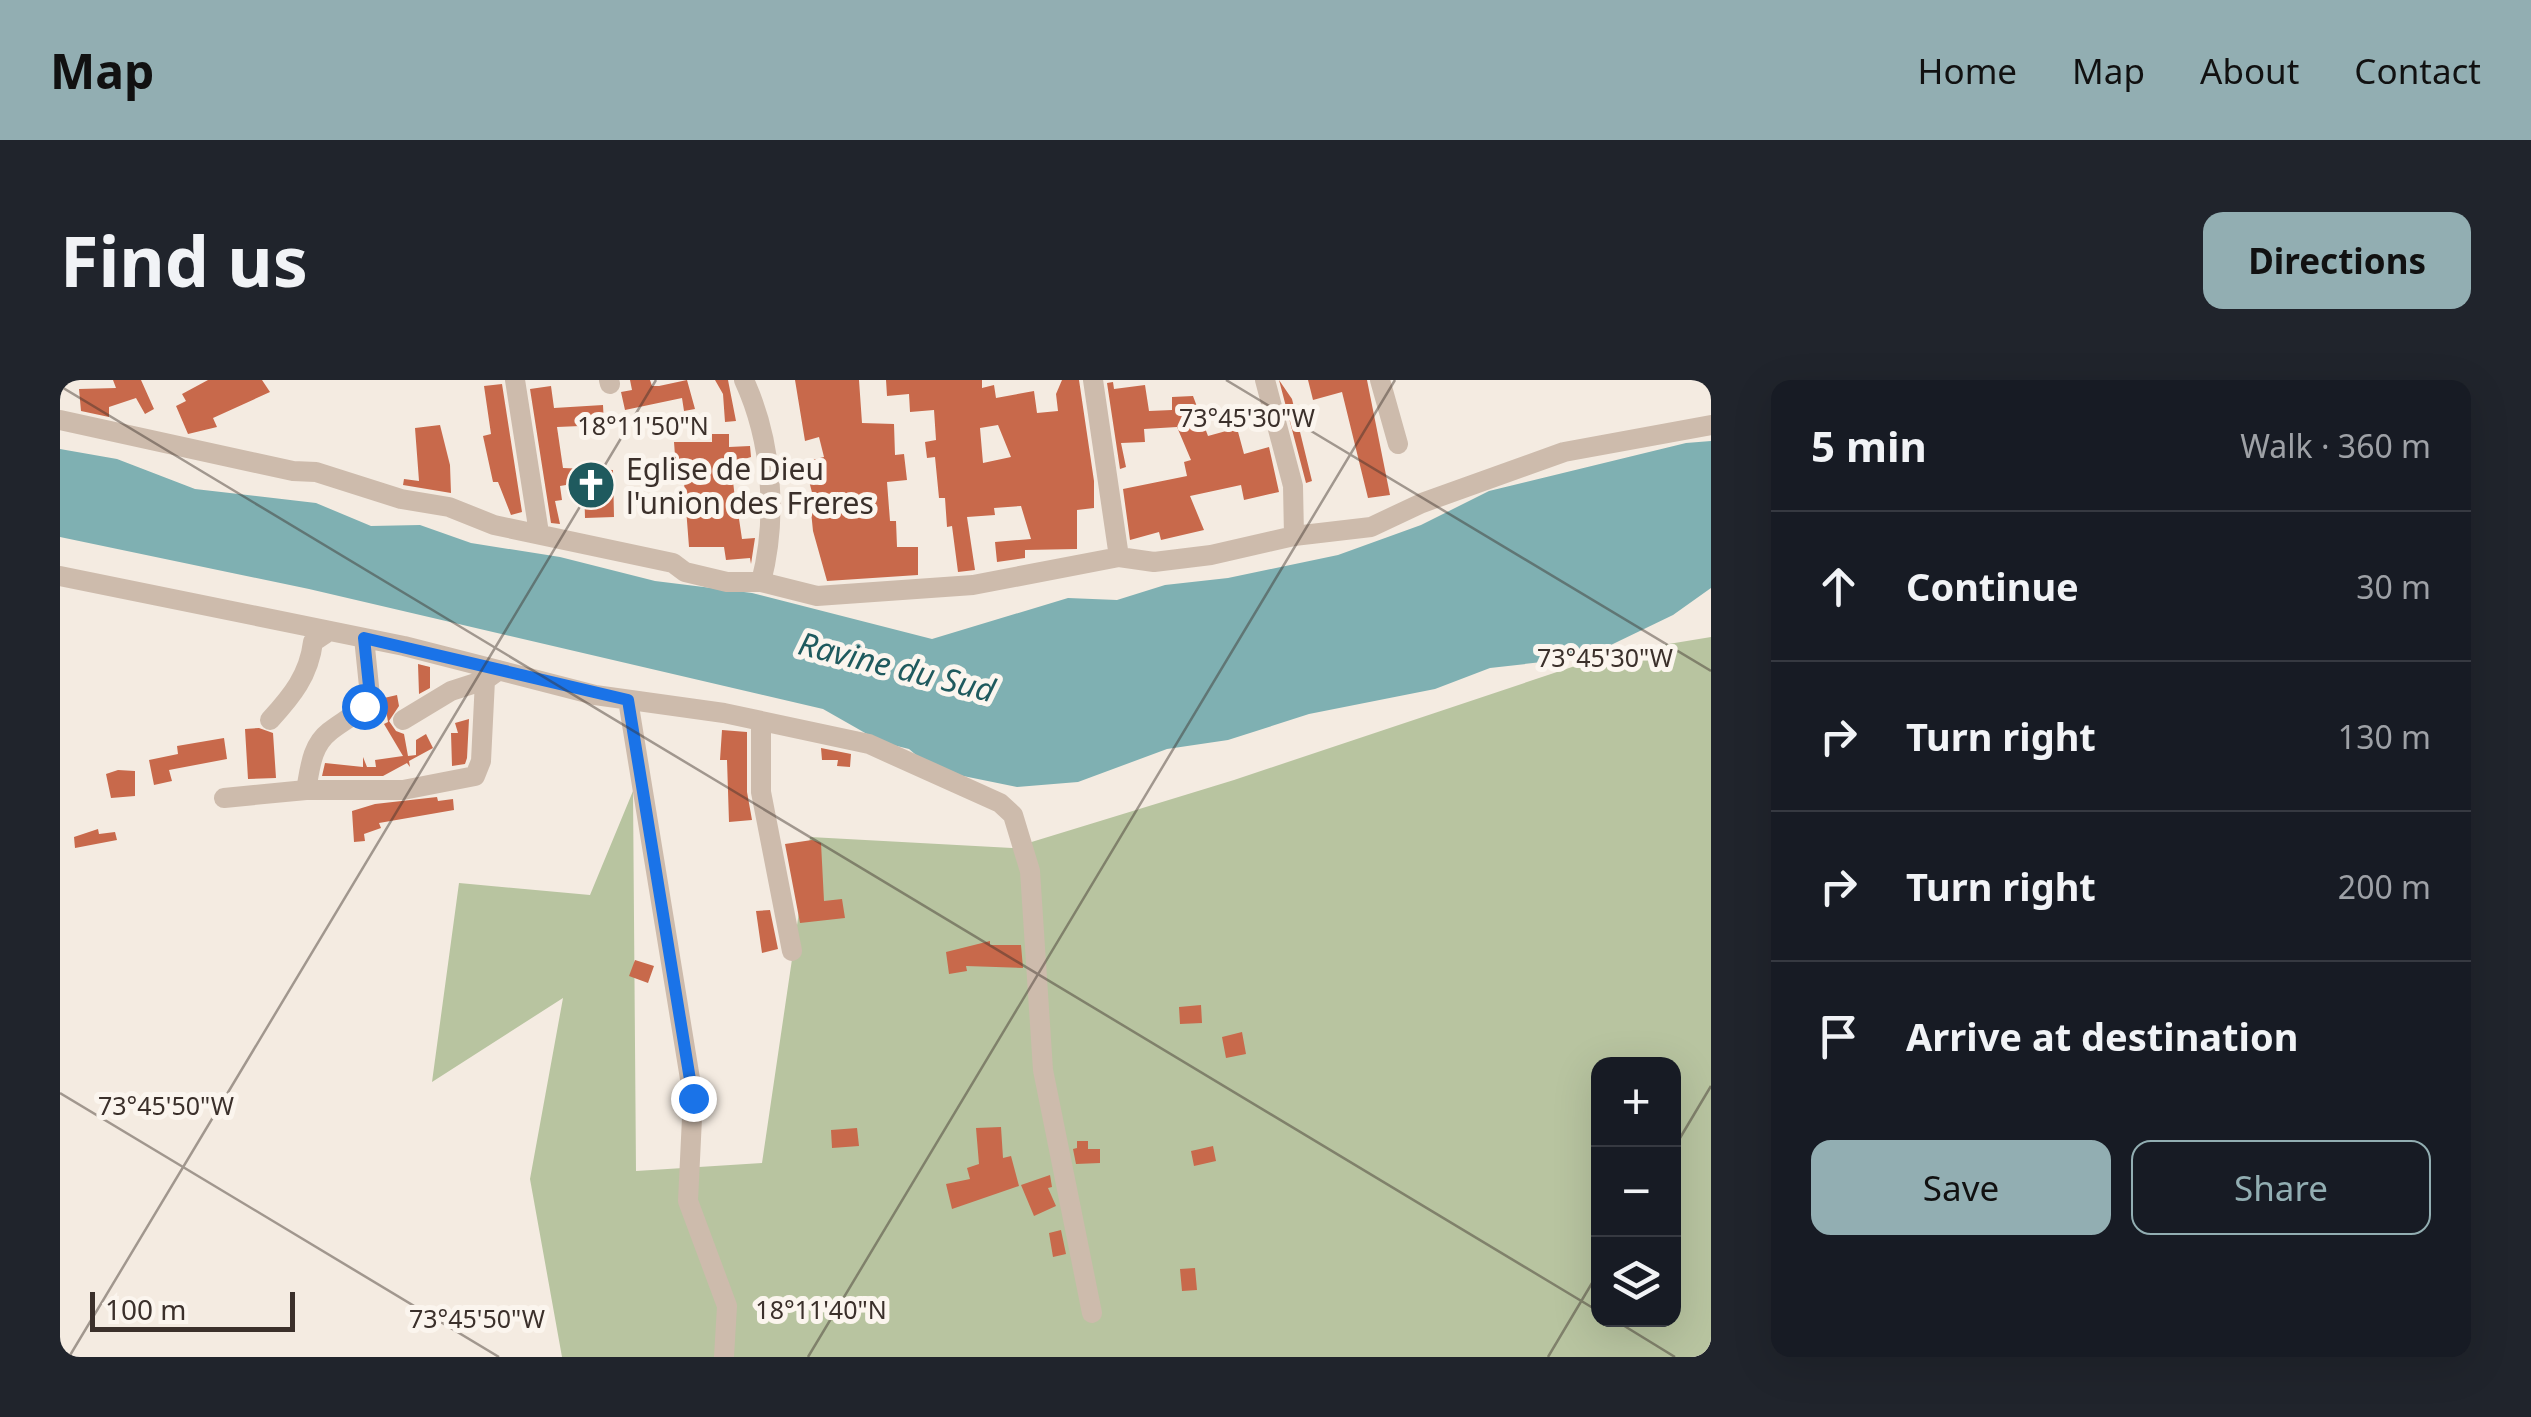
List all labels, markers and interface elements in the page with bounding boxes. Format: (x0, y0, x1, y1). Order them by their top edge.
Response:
text: Map (50, 38, 154, 103)
text: Home (1918, 47, 2017, 94)
text: Map (2072, 47, 2145, 94)
text: About (2200, 47, 2299, 94)
text: Contact (2354, 47, 2481, 94)
text: Find us (60, 212, 308, 308)
button: Directions (2203, 212, 2471, 309)
text: 73°45'30"W (1179, 400, 1315, 434)
text: 18°11'50"N (577, 408, 709, 442)
text: 5 min (1811, 417, 1927, 474)
text: Walk · 360 m (2240, 424, 2431, 467)
place label: Eglise de Dieu l'union des Freres (626, 448, 874, 523)
church icon: Eglise de Dieu l'union des Freres (565, 459, 617, 511)
icon: ahead (1811, 559, 1866, 614)
text: Continue (1906, 560, 2079, 612)
text: 30 m (2356, 565, 2431, 608)
water label: Ravine du Sud (794, 621, 1001, 712)
text: 73°45'30"W (1537, 640, 1673, 674)
route start (342, 684, 388, 730)
icon: right (1811, 709, 1866, 764)
text: Turn right (1906, 710, 2096, 762)
text: 130 m (2338, 715, 2431, 758)
icon: right (1811, 859, 1866, 914)
text: Turn right (1906, 860, 2096, 912)
text: 200 m (2338, 865, 2431, 908)
icon: arrive (1811, 1009, 1866, 1064)
text: Arrive at destination (1906, 1010, 2298, 1062)
map controls (1591, 1057, 1681, 1327)
button: + (1591, 1057, 1681, 1147)
route end (671, 1076, 717, 1122)
text: 73°45'50"W (98, 1088, 234, 1122)
button: Save (1811, 1140, 2111, 1235)
button: Share (2131, 1140, 2431, 1235)
button: − (1591, 1147, 1681, 1237)
button: layers (1591, 1237, 1681, 1327)
scale bar (90, 1287, 295, 1331)
text: 100 m (105, 1290, 187, 1328)
text: 18°11'40"N (755, 1292, 887, 1326)
text: 73°45'50"W (409, 1301, 545, 1335)

